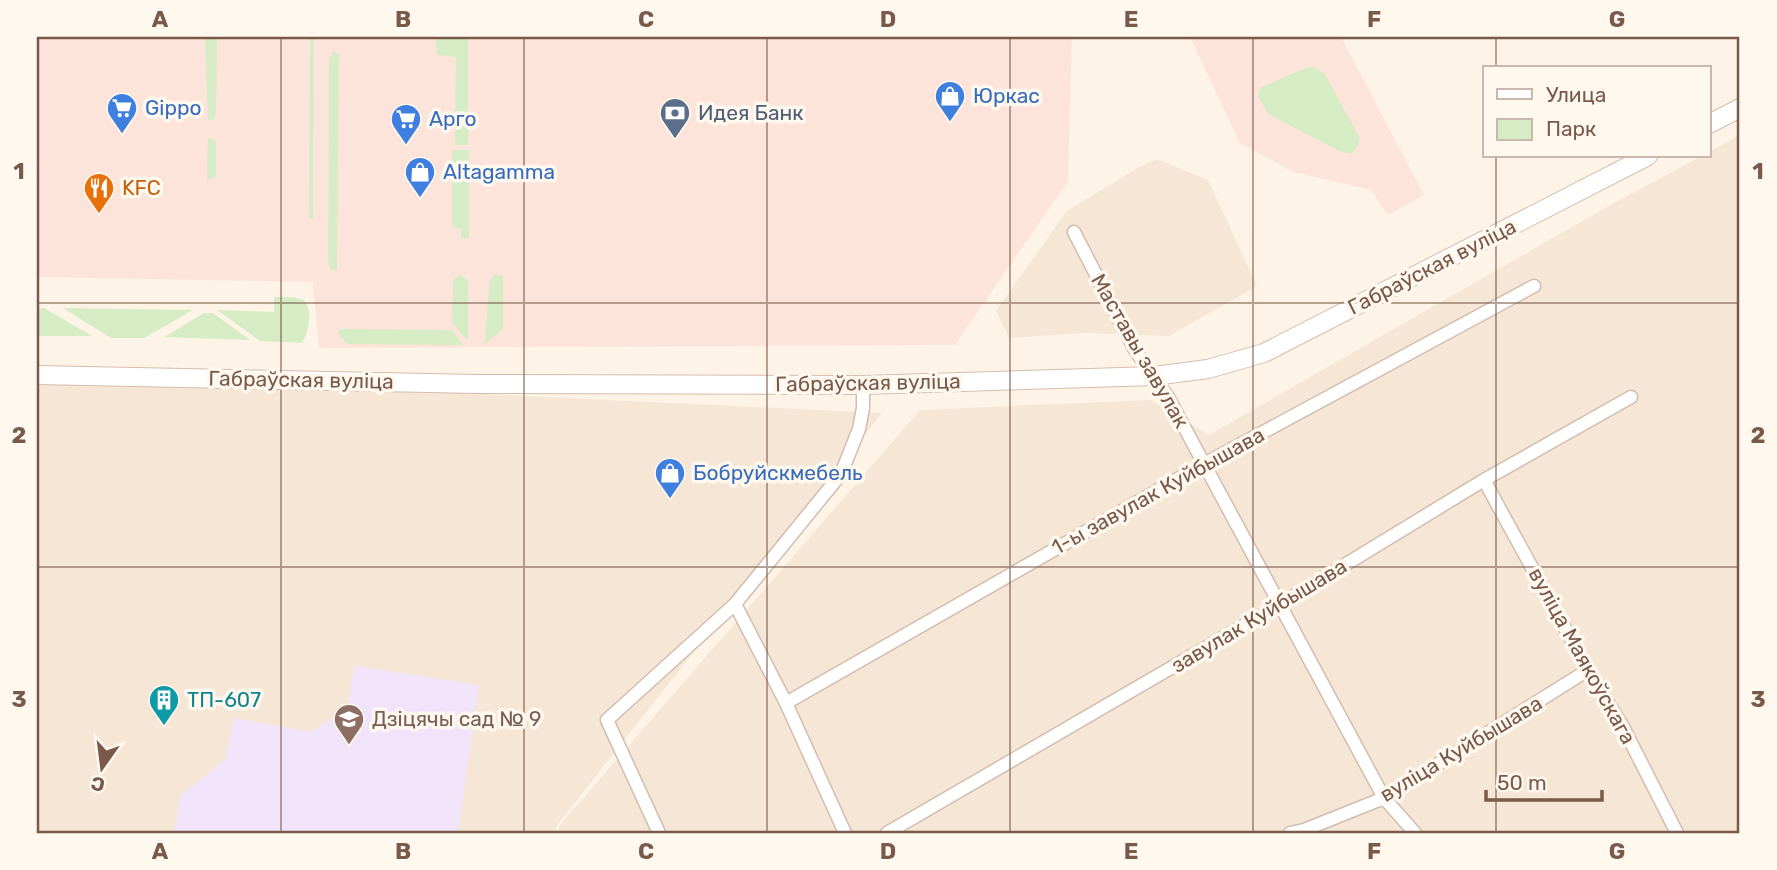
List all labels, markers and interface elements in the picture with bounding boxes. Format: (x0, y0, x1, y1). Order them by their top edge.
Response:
text: A (152, 5, 169, 33)
text: B (395, 5, 411, 33)
text: C (638, 5, 654, 33)
text: D (880, 5, 896, 33)
text: E (1124, 5, 1138, 33)
text: F (1367, 5, 1381, 33)
text: G (1609, 5, 1625, 33)
legend (1483, 66, 1710, 158)
shop icon: Юркас (933, 79, 967, 123)
text: Улица (1546, 82, 1606, 107)
place label: Юркас (973, 83, 1040, 108)
supermarket icon: Gippo (105, 91, 139, 135)
place label: Gippo (145, 95, 201, 120)
bank icon: Идея Банк (658, 96, 692, 140)
place label: Идея Банк (698, 100, 804, 125)
supermarket icon: Арго (389, 102, 423, 146)
place label: Арго (429, 106, 476, 131)
text: Парк (1546, 116, 1596, 141)
shop icon: Altagamma (403, 155, 437, 199)
text: 1 (13, 157, 25, 185)
text: 1 (1752, 157, 1764, 185)
place label: Altagamma (443, 159, 555, 184)
restaurant icon: KFC (82, 171, 116, 215)
place label: KFC (122, 175, 161, 200)
street label: Габраўская вуліца (1343, 213, 1520, 320)
street label: Маставы завулак (1086, 269, 1195, 432)
street label: Габраўская вуліца (208, 365, 394, 394)
street label: Габраўская вуліца (775, 368, 961, 397)
text: 2 (12, 421, 26, 449)
text: 2 (1751, 421, 1765, 449)
street label: 1-ы завулак Куйбышава (1047, 422, 1269, 560)
shop icon: Бобруйскмебель (653, 456, 687, 500)
place label: Бобруйскмебель (693, 460, 863, 485)
street label: завулак Куйбышава (1166, 553, 1351, 678)
street label: вуліца Маякоўскага (1524, 563, 1641, 748)
building icon: ТП-607 (147, 683, 181, 727)
text: 3 (11, 685, 27, 713)
text: 3 (1750, 685, 1766, 713)
place label: ТП-607 (187, 687, 261, 712)
street label: вуліца Куйбышава (1375, 690, 1546, 807)
school or university icon: Дзіцячы сад № 9 (332, 702, 366, 746)
place label: Дзіцячы сад № 9 (372, 706, 542, 731)
north arrow (66, 734, 136, 804)
scale bar (1486, 758, 1602, 802)
text: 50 m (1497, 770, 1547, 795)
text: С (89, 771, 107, 797)
text: A (152, 837, 169, 865)
text: B (395, 837, 411, 865)
text: C (638, 837, 654, 865)
text: D (880, 837, 896, 865)
text: E (1124, 837, 1138, 865)
text: F (1367, 837, 1381, 865)
text: G (1609, 837, 1625, 865)

